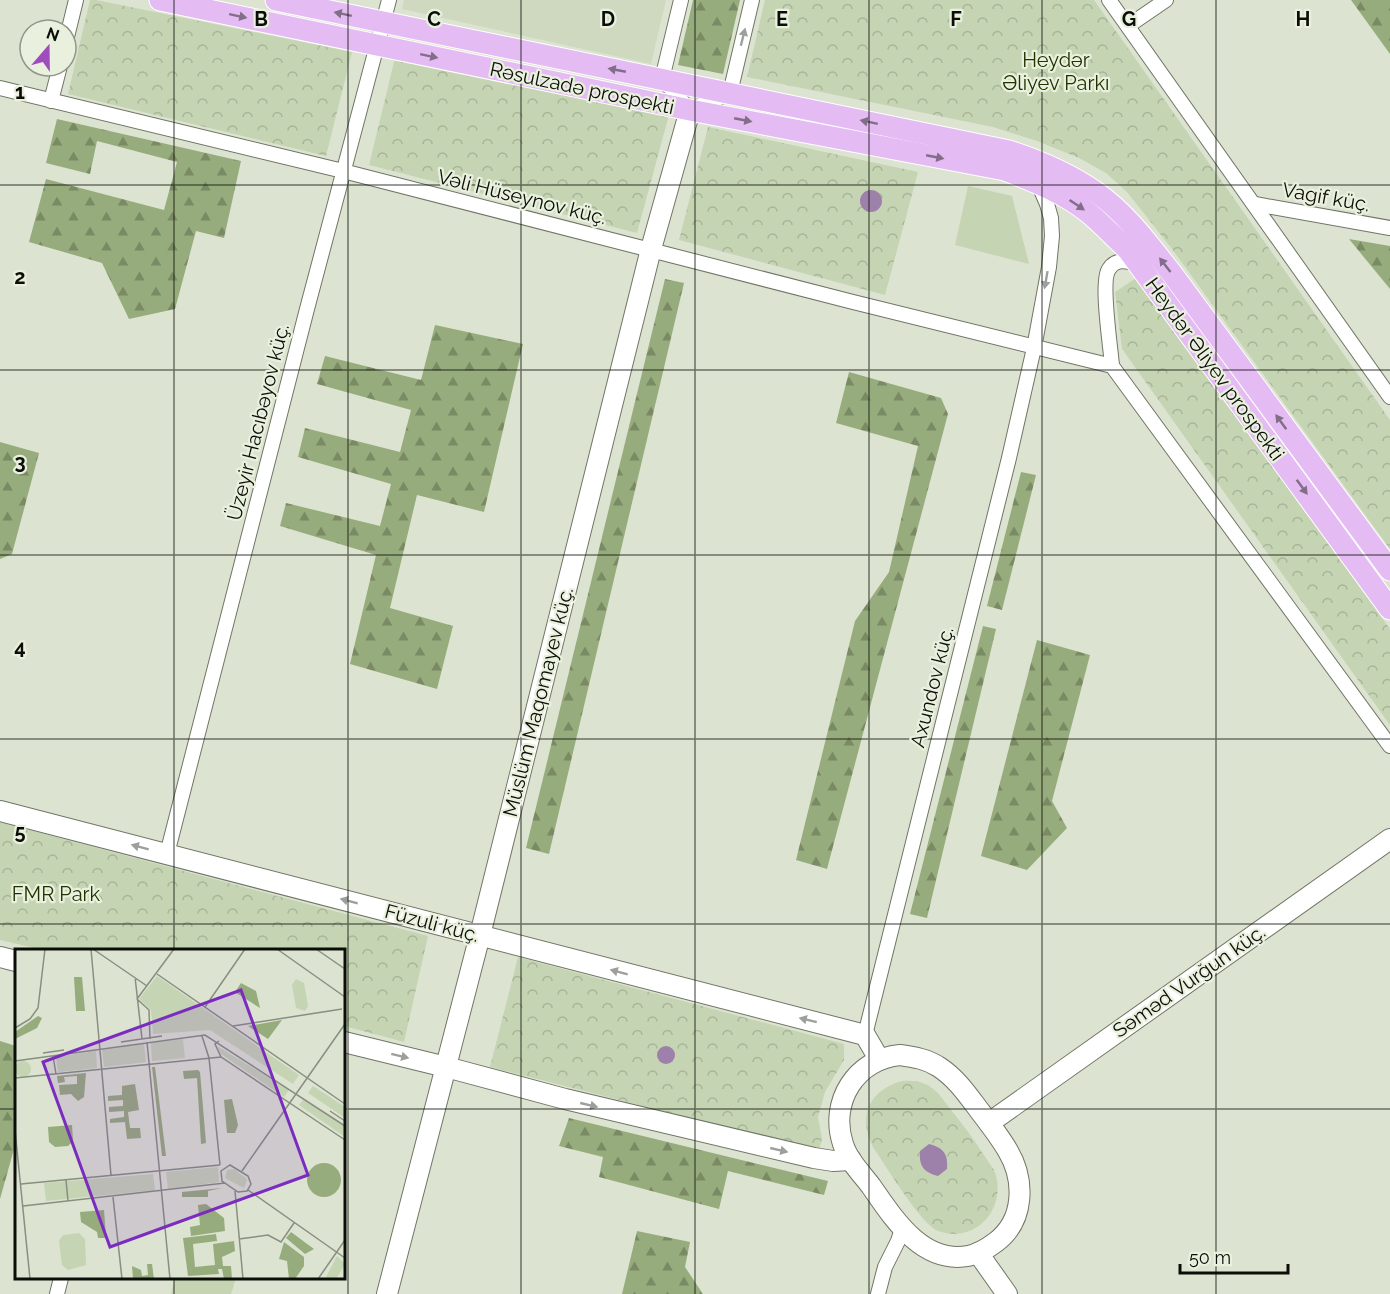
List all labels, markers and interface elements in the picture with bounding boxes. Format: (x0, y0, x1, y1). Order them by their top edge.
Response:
text: B (254, 7, 268, 31)
text: C (427, 7, 441, 31)
text: D (601, 7, 615, 31)
text: E (776, 7, 788, 31)
text: F (950, 7, 962, 31)
text: G (1122, 7, 1136, 31)
text: H (1296, 7, 1310, 31)
one-way arrow (334, 9, 353, 18)
one-way arrow (228, 12, 247, 21)
north arrow (18, 18, 78, 78)
text: N (44, 23, 62, 45)
one-way arrow (739, 28, 749, 46)
park label: Heydər Əliyev Parkı (1003, 48, 1109, 95)
one-way arrow (419, 52, 438, 61)
street label: Rəsulzadə prospekti (488, 57, 676, 119)
one-way arrow (607, 65, 626, 74)
text: 1 (15, 80, 25, 104)
one-way arrow (734, 116, 753, 125)
one-way arrow (860, 116, 879, 126)
one-way arrow (925, 153, 944, 162)
street label: Vəli Hüseynov küç. (435, 164, 609, 230)
street label: Vagif küç. (1280, 177, 1372, 217)
one-way arrow (1068, 199, 1085, 210)
one-way arrow (1158, 257, 1171, 273)
text: 2 (14, 265, 26, 289)
one-way arrow (1041, 271, 1050, 290)
street label: Heydər Əliyev prospekti (1141, 273, 1289, 465)
street label: Üzeyir Hacıbəyov küç. (222, 321, 294, 523)
one-way arrow (1275, 414, 1287, 429)
text: 3 (14, 450, 26, 474)
one-way arrow (1296, 479, 1308, 495)
street label: Müslüm Maqomayev küç. (498, 585, 578, 819)
street label: Axundov küç. (905, 624, 959, 750)
text: 4 (14, 635, 26, 659)
text: 5 (14, 820, 26, 844)
one-way arrow (131, 842, 149, 851)
park label: FMR Park (12, 882, 101, 906)
one-way arrow (340, 896, 358, 906)
street label: Füzuli küç. (382, 899, 482, 947)
street label: Səməd Vurğun küç. (1108, 919, 1270, 1043)
inset map (15, 949, 345, 1279)
one-way arrow (610, 966, 628, 976)
one-way arrow (799, 1015, 817, 1025)
one-way arrow (391, 1052, 410, 1061)
one-way arrow (580, 1100, 598, 1110)
one-way arrow (770, 1146, 789, 1155)
scale bar (1180, 1237, 1288, 1275)
text: 50 m (1189, 1247, 1231, 1268)

